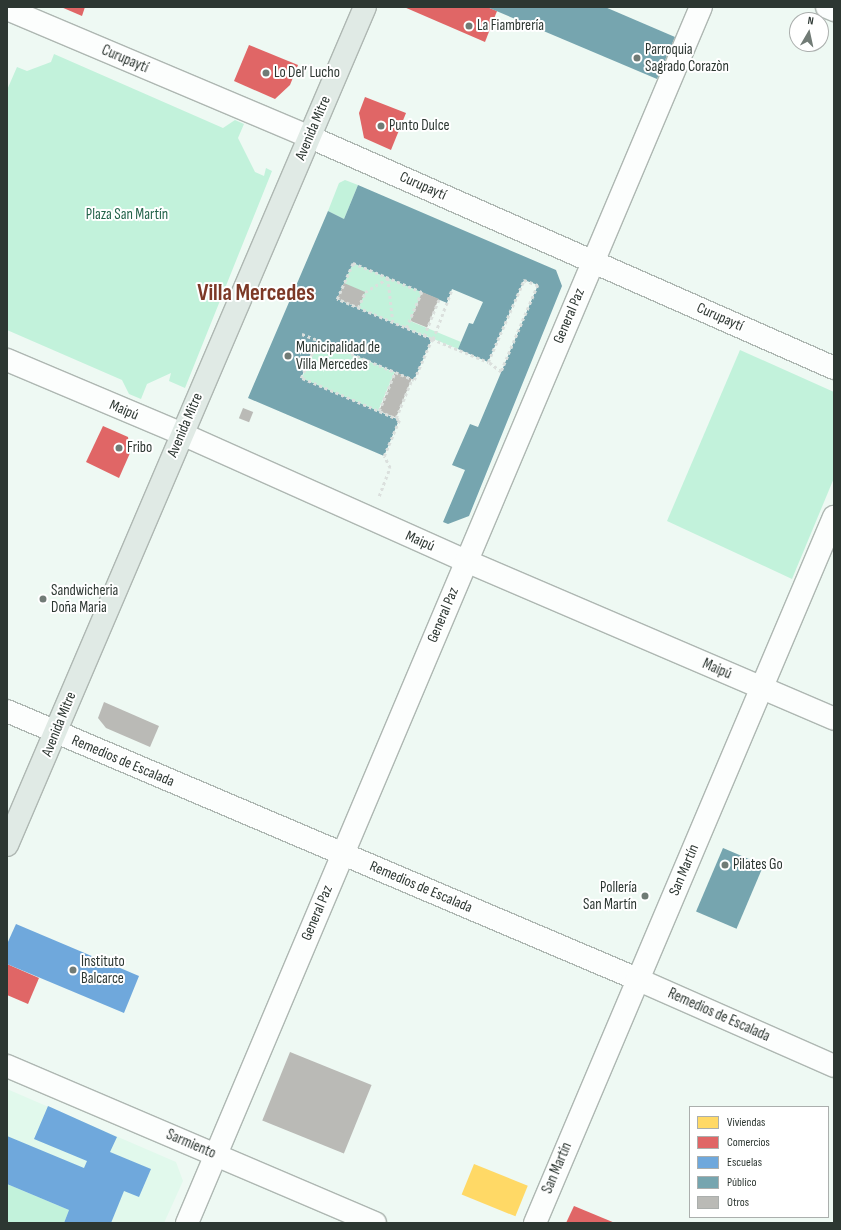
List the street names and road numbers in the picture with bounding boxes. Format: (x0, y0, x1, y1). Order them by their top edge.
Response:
street label: Curupaytí (99, 41, 151, 77)
street label: Avenida Mitre (291, 93, 335, 163)
street label: Curupaytí (397, 168, 449, 204)
street label: General Paz (549, 286, 589, 346)
street label: Curupaytí (694, 299, 746, 335)
street label: Avenida Mitre (163, 390, 207, 460)
street label: Maipú (107, 396, 141, 424)
street label: Maipú (403, 527, 437, 555)
street label: General Paz (423, 585, 463, 645)
street label: Maipú (700, 655, 734, 683)
street label: Avenida Mitre (38, 689, 80, 759)
street label: Remedios de Escalada (69, 731, 177, 791)
street label: San Martín (665, 842, 703, 898)
street label: Remedios de Escalada (367, 857, 475, 917)
street label: General Paz (297, 883, 337, 943)
street label: Remedios de Escalada (665, 984, 773, 1046)
street label: Sarmiento (163, 1126, 219, 1162)
street label: San Martín (538, 1140, 576, 1196)

